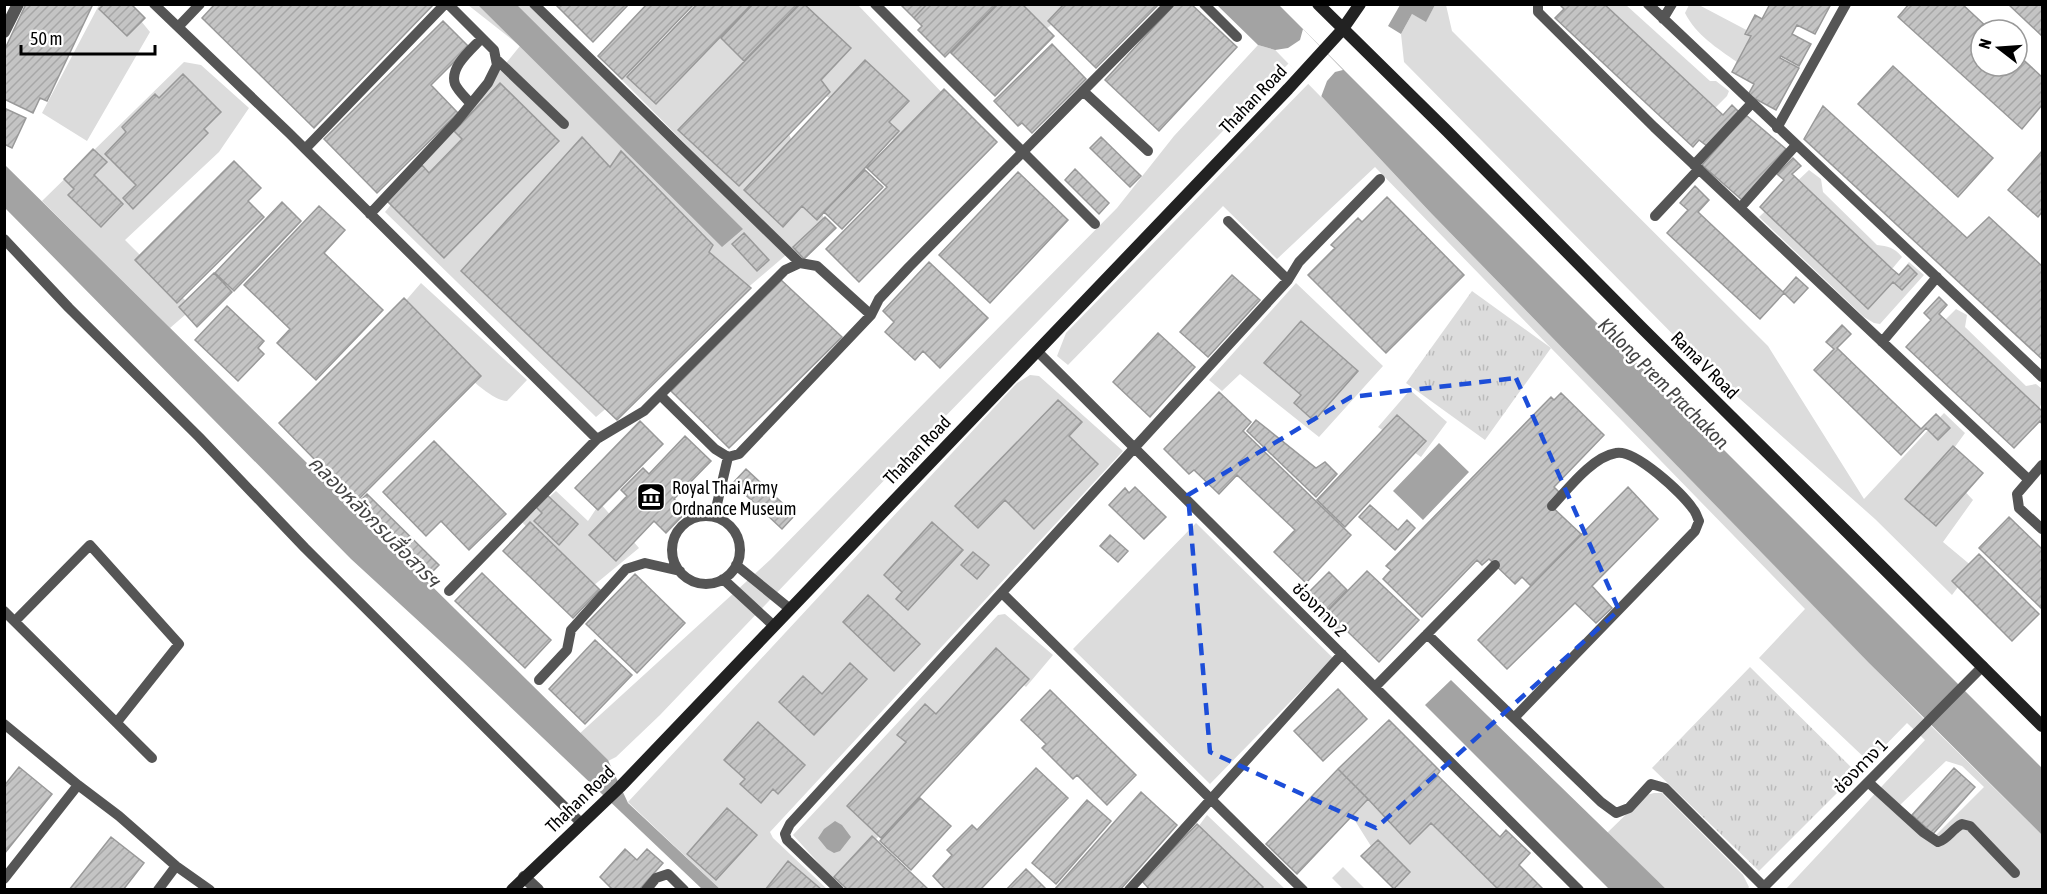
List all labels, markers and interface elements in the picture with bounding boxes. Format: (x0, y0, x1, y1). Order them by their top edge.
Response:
scale bar (21, 18, 154, 56)
north arrow (1969, 18, 2029, 78)
text: 50 m (30, 28, 62, 49)
text: N (1975, 36, 1995, 51)
street label: Thahan Road (1215, 60, 1291, 138)
water label: Khlong Prem Prachakon (1594, 313, 1734, 453)
street label: Rama V Road (1667, 327, 1743, 403)
street label: Thahan Road (879, 411, 955, 489)
water label: คลองหลังกรมสื่อสารฯ (304, 449, 448, 593)
place label: Royal Thai Army Ordnance Museum (672, 477, 796, 519)
museum icon: Royal Thai Army Ordnance Museum (635, 481, 667, 513)
street label: ช่องทาง 2 (1288, 577, 1352, 641)
street label: ช่องทาง 1 (1828, 734, 1892, 798)
street label: Thahan Road (541, 761, 619, 837)

